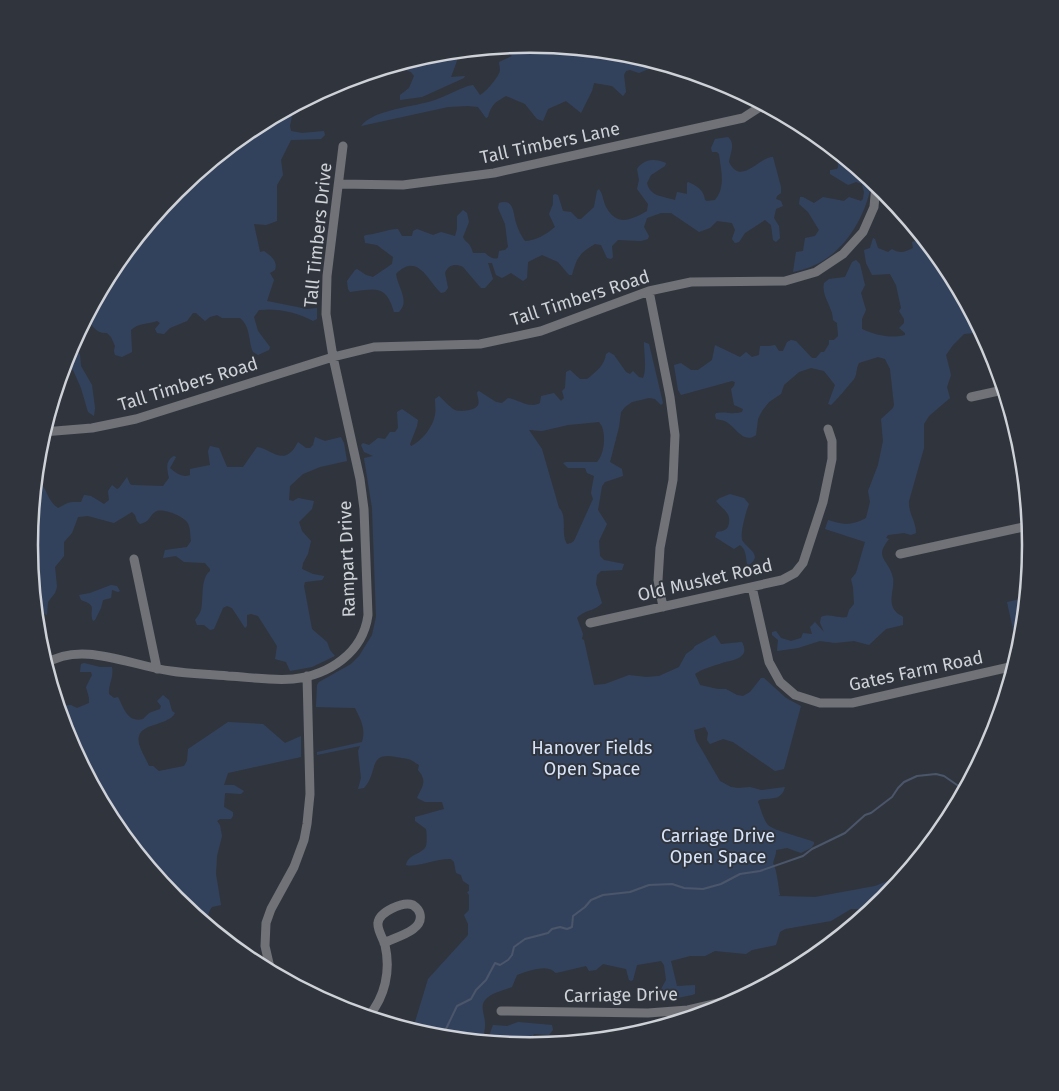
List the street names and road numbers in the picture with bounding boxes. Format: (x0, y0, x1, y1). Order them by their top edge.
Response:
street label: Tall Timbers Lane (478, 117, 622, 169)
street label: Tall Timbers Drive (299, 161, 337, 309)
street label: Tall Timbers Road (508, 265, 652, 331)
street label: Tall Timbers Road (115, 352, 261, 416)
street label: Rampart Drive (334, 500, 360, 618)
street label: Old Musket Road (635, 554, 775, 606)
street label: Gates Farm Road (847, 646, 985, 696)
street label: Carriage Drive (564, 983, 678, 1007)

